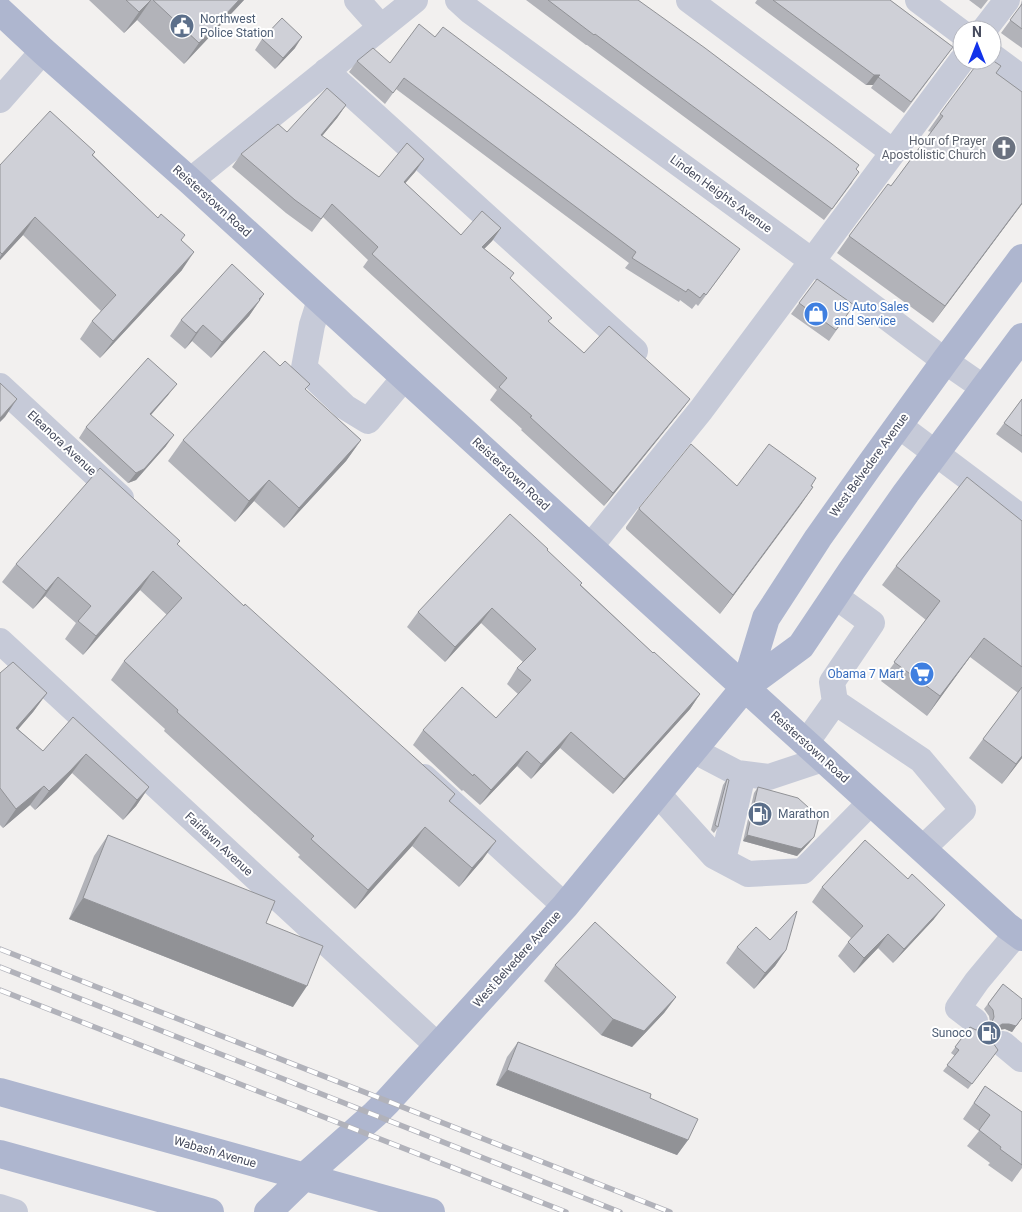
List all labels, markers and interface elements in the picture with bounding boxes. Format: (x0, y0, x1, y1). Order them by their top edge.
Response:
place label: Northwest Police Station (200, 12, 274, 40)
public building icon: Northwest Police Station (169, 13, 195, 39)
north arrow (952, 20, 1002, 70)
text: N (972, 24, 982, 40)
place label: Hour of Prayer Apostolistic Church (882, 134, 986, 162)
church icon: Hour of Prayer Apostolistic Church (991, 135, 1017, 161)
street label: Linden Heights Avenue (667, 152, 775, 236)
street label: Reisterstown Road (170, 162, 254, 240)
place label: US Auto Sales and Service (834, 300, 909, 328)
shop icon: US Auto Sales and Service (803, 301, 829, 327)
street label: Eleanora Avenue (25, 408, 99, 478)
street label: West Belvedere Avenue (827, 411, 911, 519)
street label: Reisterstown Road (470, 435, 552, 513)
supermarket icon: Obama 7 Mart (909, 661, 935, 687)
place label: Obama 7 Mart (827, 667, 904, 681)
street label: Reisterstown Road (768, 708, 852, 786)
fuel station icon: Marathon (747, 801, 773, 827)
place label: Marathon (778, 807, 829, 821)
street label: Fairlawn Avenue (182, 809, 256, 879)
street label: West Belvedere Avenue (470, 908, 564, 1010)
fuel station icon: Sunoco (976, 1020, 1002, 1046)
place label: Sunoco (932, 1026, 972, 1040)
street label: Wabash Avenue (172, 1134, 258, 1170)

